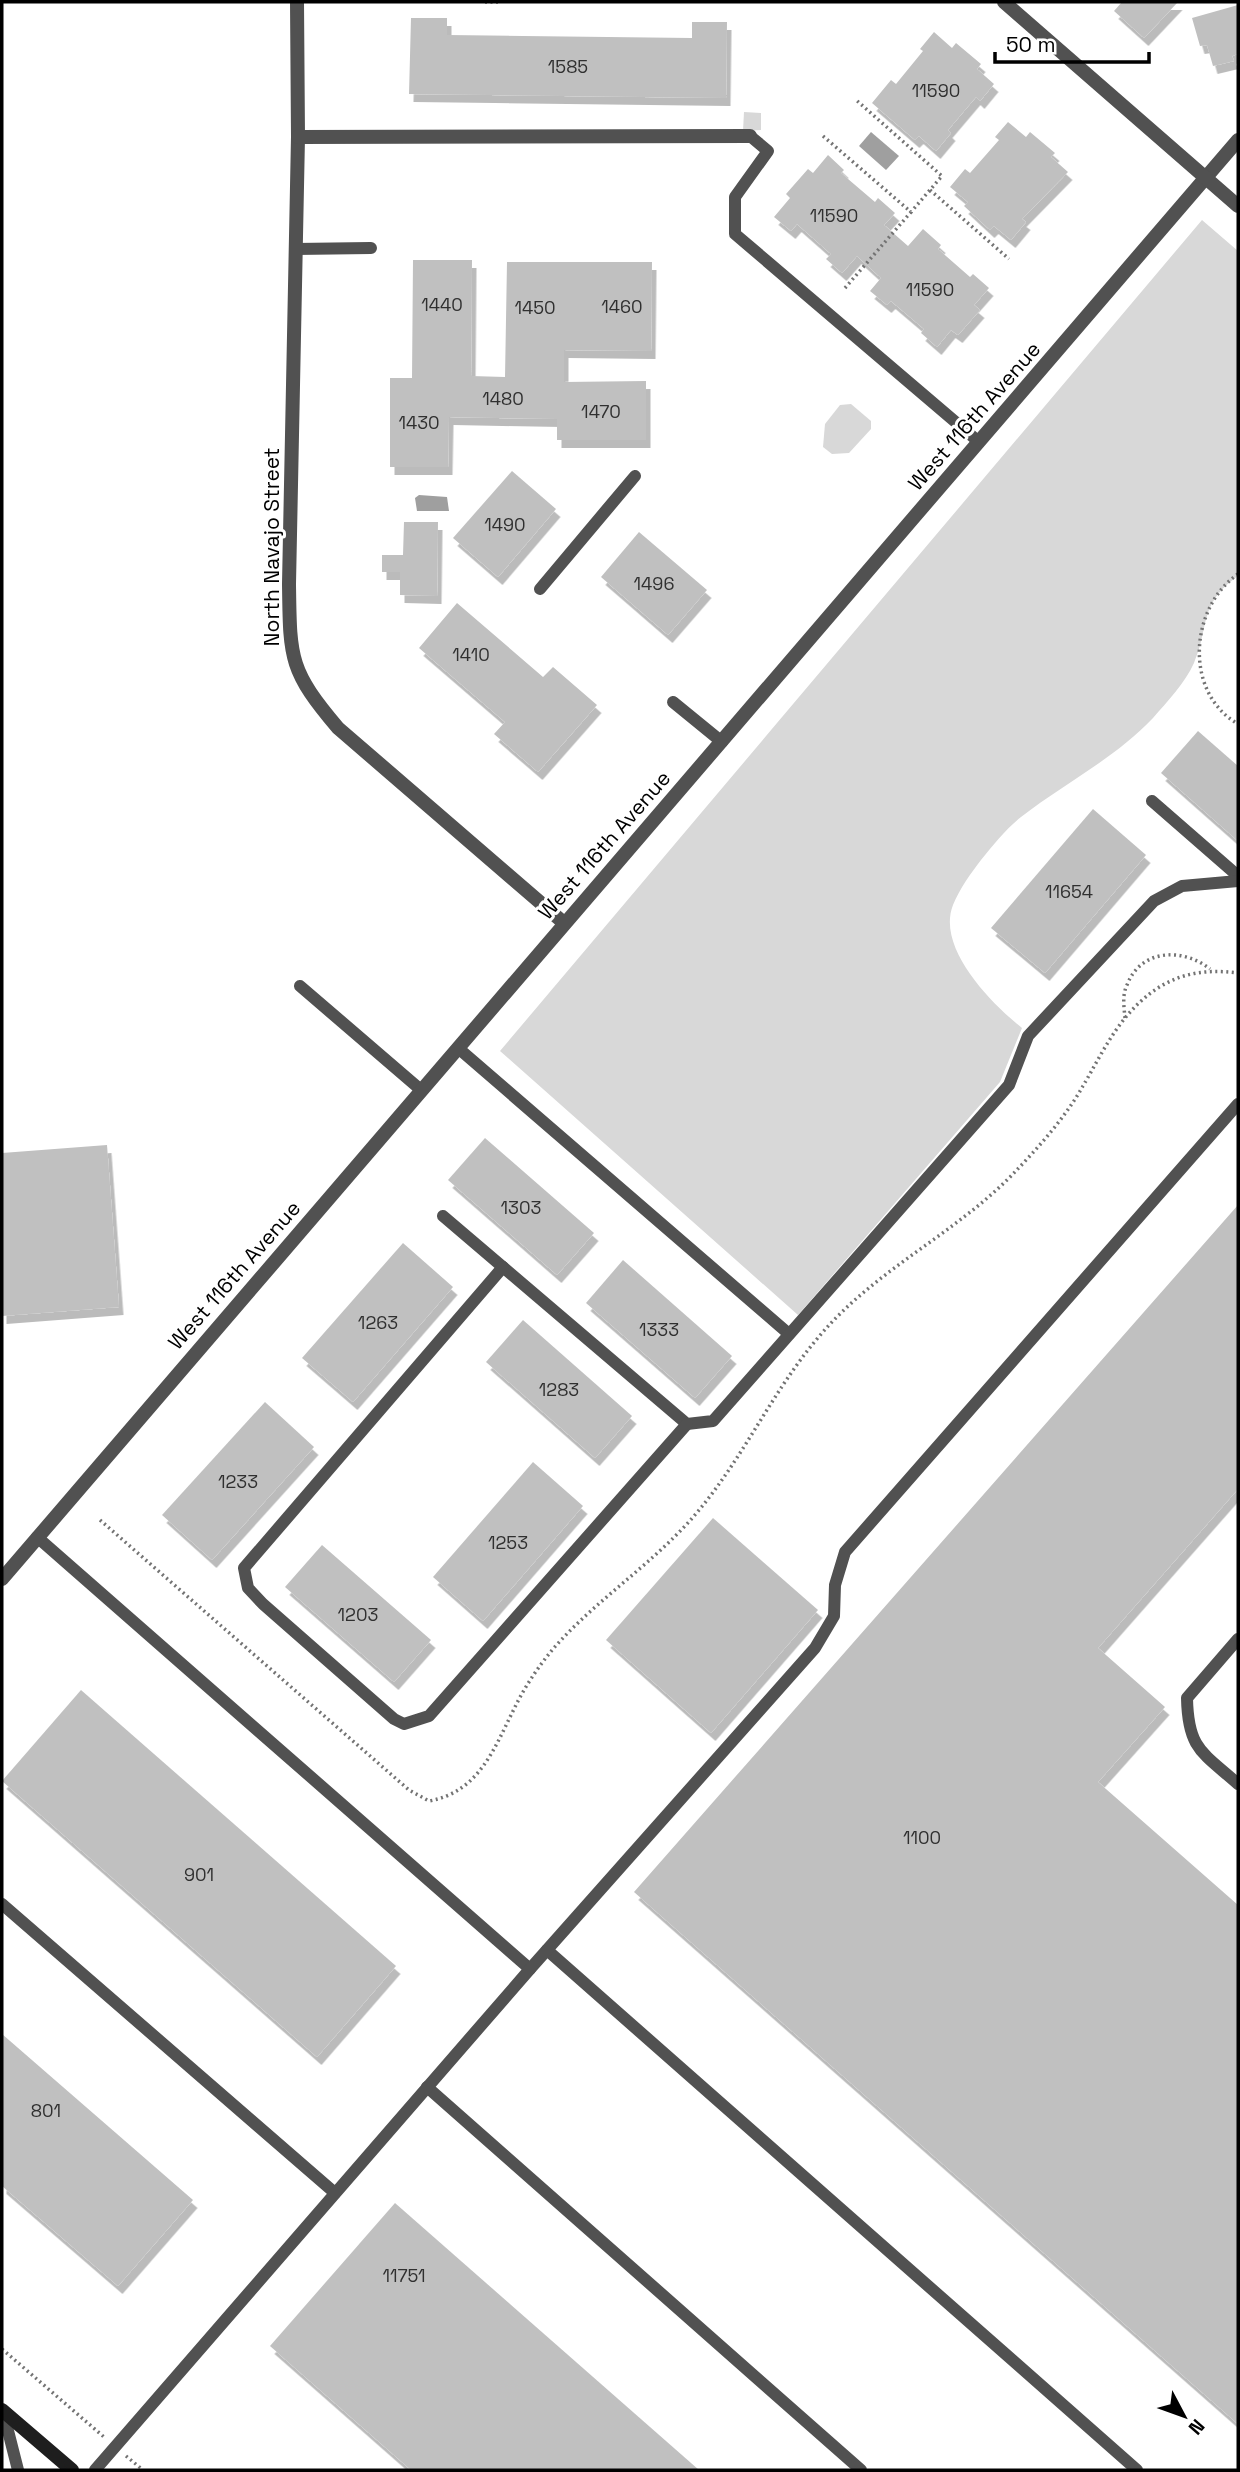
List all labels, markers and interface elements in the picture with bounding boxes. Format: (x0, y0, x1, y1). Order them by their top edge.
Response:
scale bar (995, 21, 1149, 65)
text: 50 m (1006, 31, 1056, 58)
house number: 1585 (548, 55, 588, 78)
house number: 11590 (912, 79, 960, 102)
house number: 11590 (810, 204, 858, 227)
house number: 11590 (906, 278, 954, 301)
house number: 1440 (421, 293, 463, 316)
house number: 1460 (601, 295, 643, 318)
house number: 1450 (514, 296, 556, 319)
street label: West 116th Avenue (902, 336, 1046, 496)
house number: 1480 (482, 387, 524, 410)
house number: 1470 (581, 400, 621, 423)
house number: 1430 (398, 411, 440, 434)
street label: North Navajo Street (258, 447, 285, 647)
house number: 1490 (484, 513, 526, 536)
house number: 1496 (634, 572, 674, 595)
house number: 1410 (452, 643, 490, 666)
street label: West 116th Avenue (532, 765, 676, 925)
house number: 11654 (1045, 880, 1093, 903)
street label: West 116th Avenue (162, 1195, 306, 1355)
house number: 1303 (501, 1196, 541, 1219)
house number: 1263 (358, 1311, 398, 1334)
house number: 1333 (639, 1318, 679, 1341)
house number: 1283 (539, 1378, 579, 1401)
house number: 1233 (218, 1470, 258, 1493)
house number: 1253 (488, 1531, 528, 1554)
house number: 1203 (338, 1603, 378, 1626)
house number: 1100 (903, 1826, 941, 1849)
house number: 901 (184, 1863, 214, 1886)
house number: 801 (31, 2099, 61, 2122)
house number: 11751 (382, 2264, 426, 2287)
north arrow (1149, 2381, 1219, 2451)
text: N (1183, 2414, 1210, 2440)

